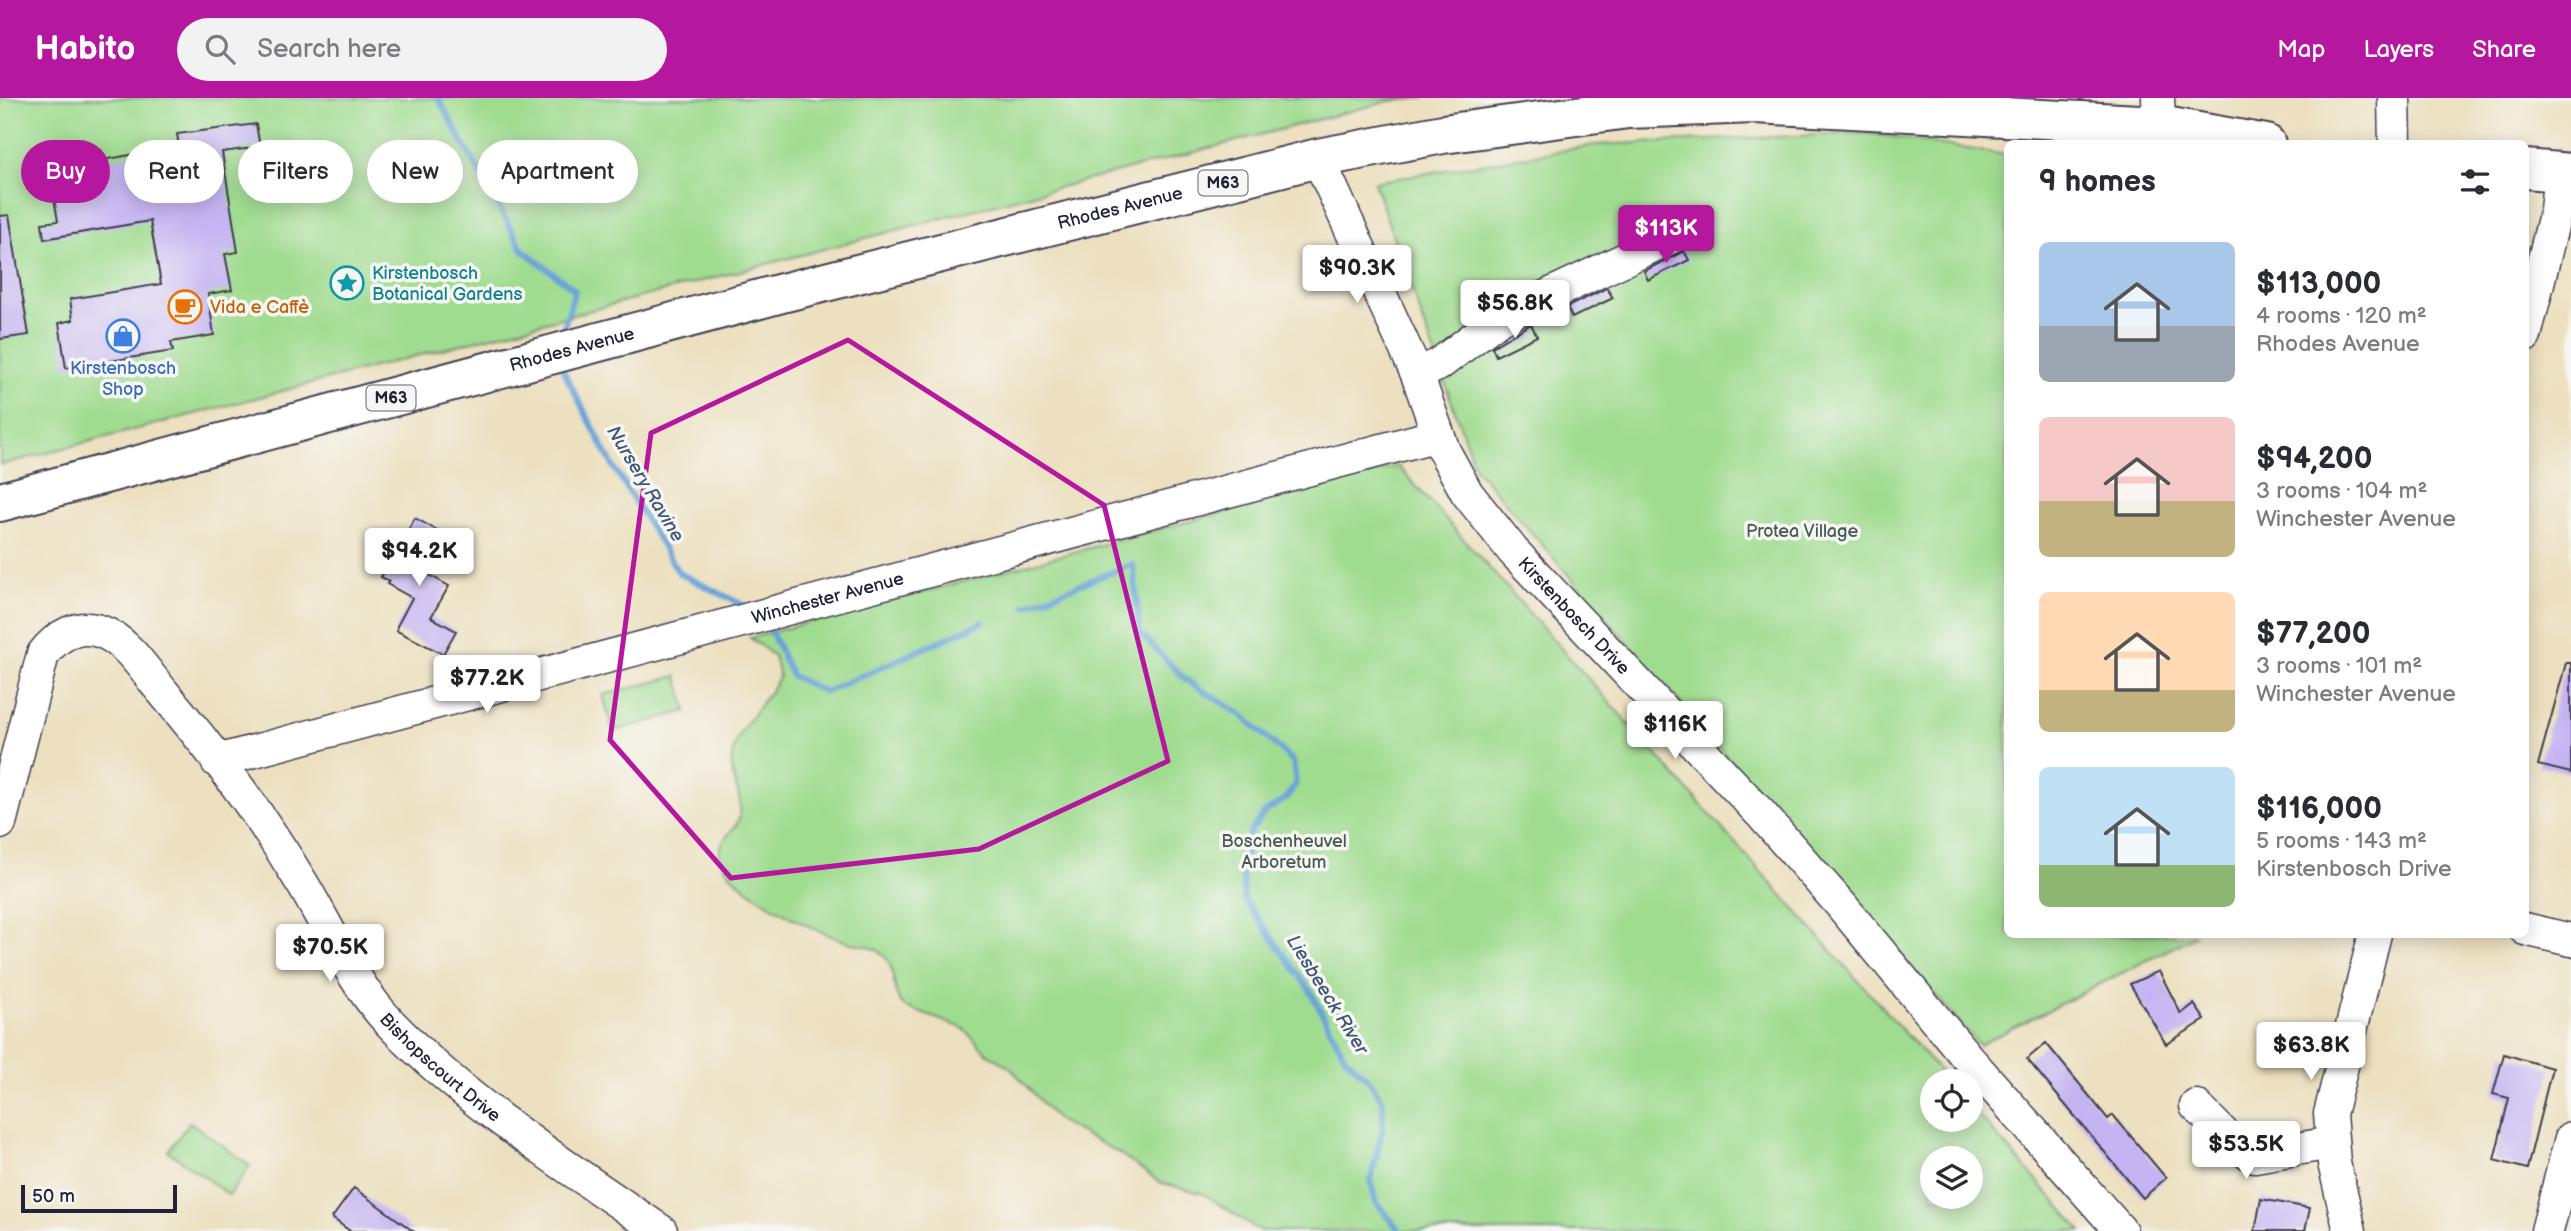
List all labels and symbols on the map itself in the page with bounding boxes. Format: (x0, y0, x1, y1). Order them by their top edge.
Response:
road number: M63 (1198, 170, 1248, 195)
street label: Rhodes Avenue (1055, 182, 1185, 234)
pin: $113K (1617, 206, 1715, 265)
pin: $90.3K (1300, 246, 1414, 305)
place label: Kirstenbosch Botanical Gardens (372, 263, 522, 305)
place icon: Kirstenbosch Botanical Gardens (328, 264, 366, 302)
pin: $56.8K (1458, 280, 1572, 340)
cafe icon: Vida e Caffè (166, 288, 204, 326)
place label: Vida e Caffè (210, 297, 309, 318)
shop icon: Kirstenbosch Shop (104, 317, 142, 355)
street label: Rhodes Avenue (507, 322, 637, 376)
place label: Kirstenbosch Shop (70, 358, 176, 400)
road number: M63 (366, 386, 416, 410)
water label: Nursery Ravine (601, 422, 689, 546)
park label: Protea Village (1746, 521, 1858, 542)
pin: $94.2K (362, 528, 476, 588)
street label: Kirstenbosch Drive (1514, 553, 1634, 679)
street label: Winchester Avenue (749, 568, 906, 628)
pin: $77.2K (430, 656, 544, 715)
pin: $116K (1626, 702, 1724, 761)
park label: Boschenheuvel Arboretum (1221, 831, 1347, 873)
pin: $70.5K (273, 924, 387, 984)
water label: Liesbeeck River (1281, 931, 1374, 1060)
street label: Bishopscourt Drive (376, 1009, 505, 1126)
pin: $63.8K (2254, 1023, 2368, 1082)
pin: $53.5K (2189, 1122, 2303, 1181)
scale bar (21, 1182, 177, 1214)

